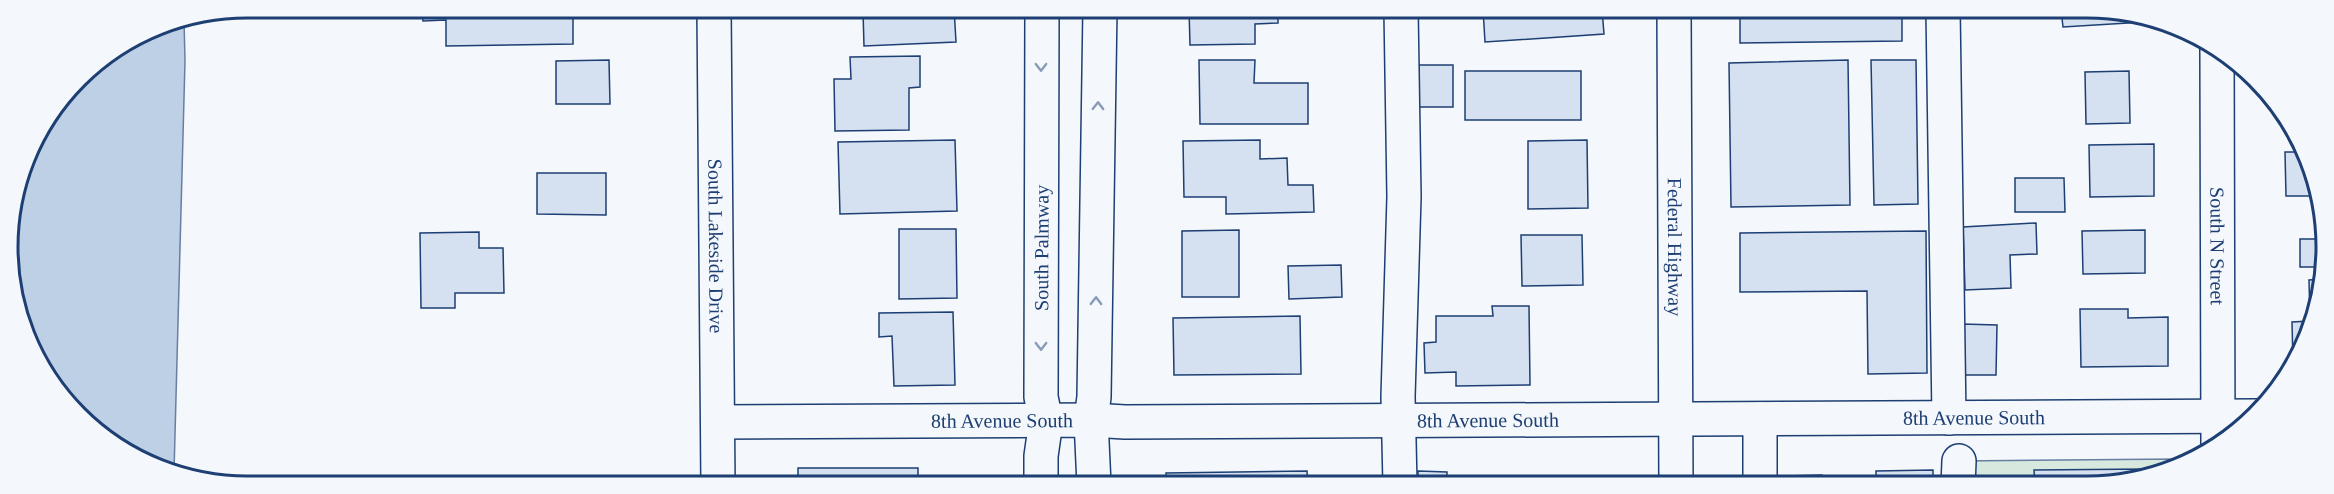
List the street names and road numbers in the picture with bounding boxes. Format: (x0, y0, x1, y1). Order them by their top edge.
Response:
street label: South Lakeside Drive (704, 159, 728, 333)
street label: Federal Highway (1663, 178, 1686, 316)
street label: South Palmway (1030, 185, 1054, 311)
street label: South N Street (2206, 187, 2229, 305)
street label: 8th Avenue South (1903, 406, 2045, 429)
street label: 8th Avenue South (931, 409, 1073, 432)
street label: 8th Avenue South (1417, 409, 1559, 431)

